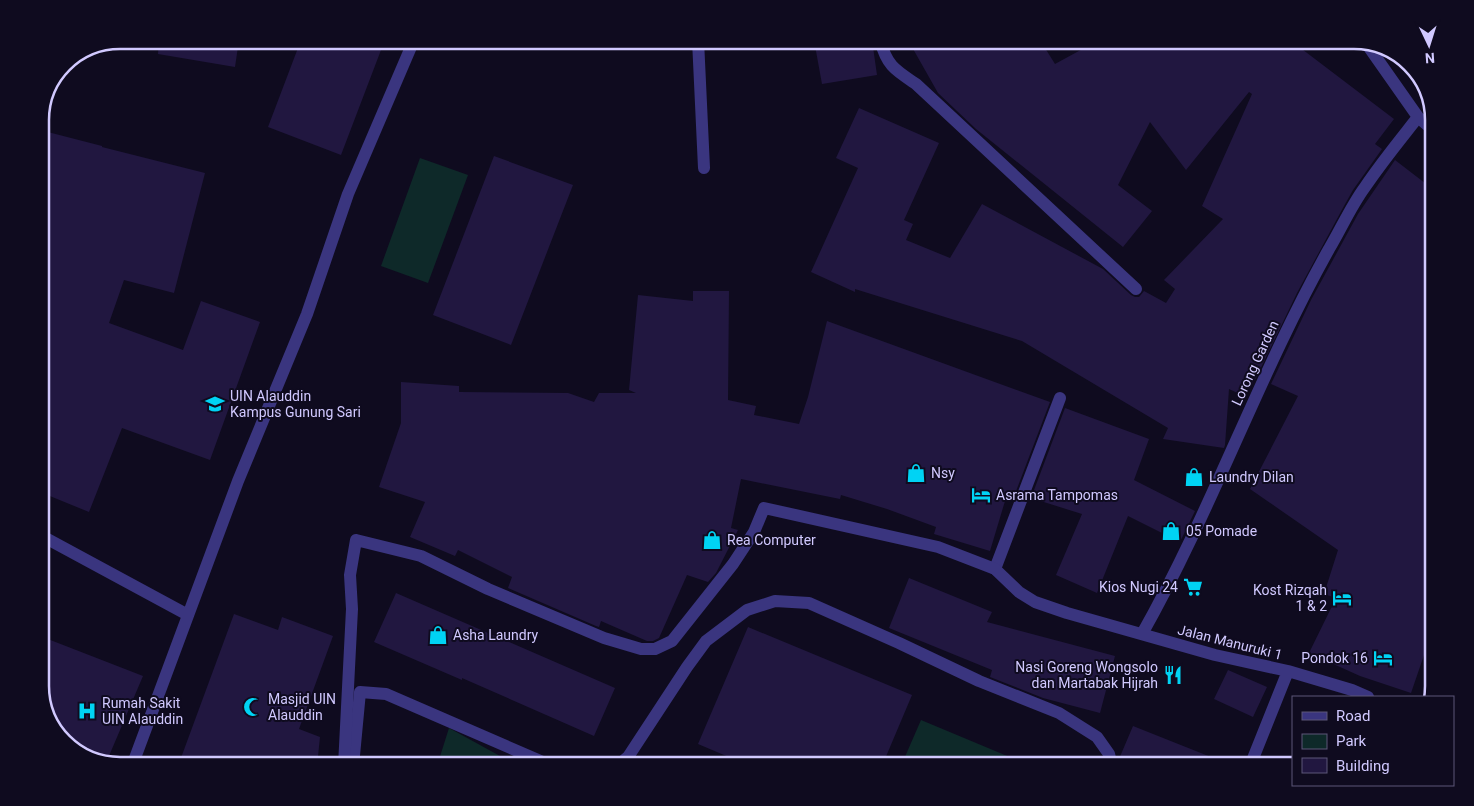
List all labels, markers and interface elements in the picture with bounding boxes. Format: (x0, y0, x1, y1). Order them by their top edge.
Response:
north arrow (1404, 20, 1454, 70)
text: N (1424, 50, 1435, 66)
street label: Lorong Garden (1228, 318, 1282, 408)
place label: UIN Alauddin Kampus Gunung Sari (230, 388, 361, 420)
school or university icon: UIN Alauddin Kampus Gunung Sari (204, 393, 226, 415)
shop icon: Nsy (905, 462, 927, 484)
place label: Nsy (931, 465, 955, 481)
shop icon: Laundry Dilan (1183, 466, 1205, 488)
place label: Laundry Dilan (1209, 469, 1294, 485)
hotel icon: Asrama Tampomas (970, 484, 992, 506)
place label: Asrama Tampomas (996, 487, 1118, 503)
shop icon: 05 Pomade (1160, 520, 1182, 542)
place label: 05 Pomade (1186, 523, 1257, 539)
shop icon: Rea Computer (701, 529, 723, 551)
place label: Rea Computer (727, 532, 816, 548)
supermarket icon: Kios Nugi 24 (1182, 576, 1204, 598)
place label: Kios Nugi 24 (1099, 579, 1178, 595)
place label: Kost Rizqah 1 & 2 (1253, 582, 1327, 614)
hotel icon: Kost Rizqah 1 & 2 (1331, 587, 1353, 609)
street label: Jalan Manuruki 1 (1176, 621, 1284, 663)
shop icon: Asha Laundry (427, 624, 449, 646)
place label: Asha Laundry (453, 627, 539, 643)
hotel icon: Pondok 16 (1372, 647, 1394, 669)
place label: Pondok 16 (1301, 650, 1368, 666)
place label: Nasi Goreng Wongsolo dan Martabak Hijrah (1015, 659, 1158, 691)
restaurant icon: Nasi Goreng Wongsolo dan Martabak Hijrah (1162, 664, 1184, 686)
place label: Masjid UIN Alauddin (268, 691, 336, 723)
place label: Rumah Sakit UIN Alauddin (102, 695, 183, 727)
mosque icon: Masjid UIN Alauddin (242, 696, 264, 718)
legend (1292, 696, 1454, 786)
hospital icon: Rumah Sakit UIN Alauddin (76, 700, 98, 722)
text: Road (1336, 707, 1370, 725)
text: Park (1336, 732, 1367, 750)
text: Building (1336, 757, 1390, 775)

